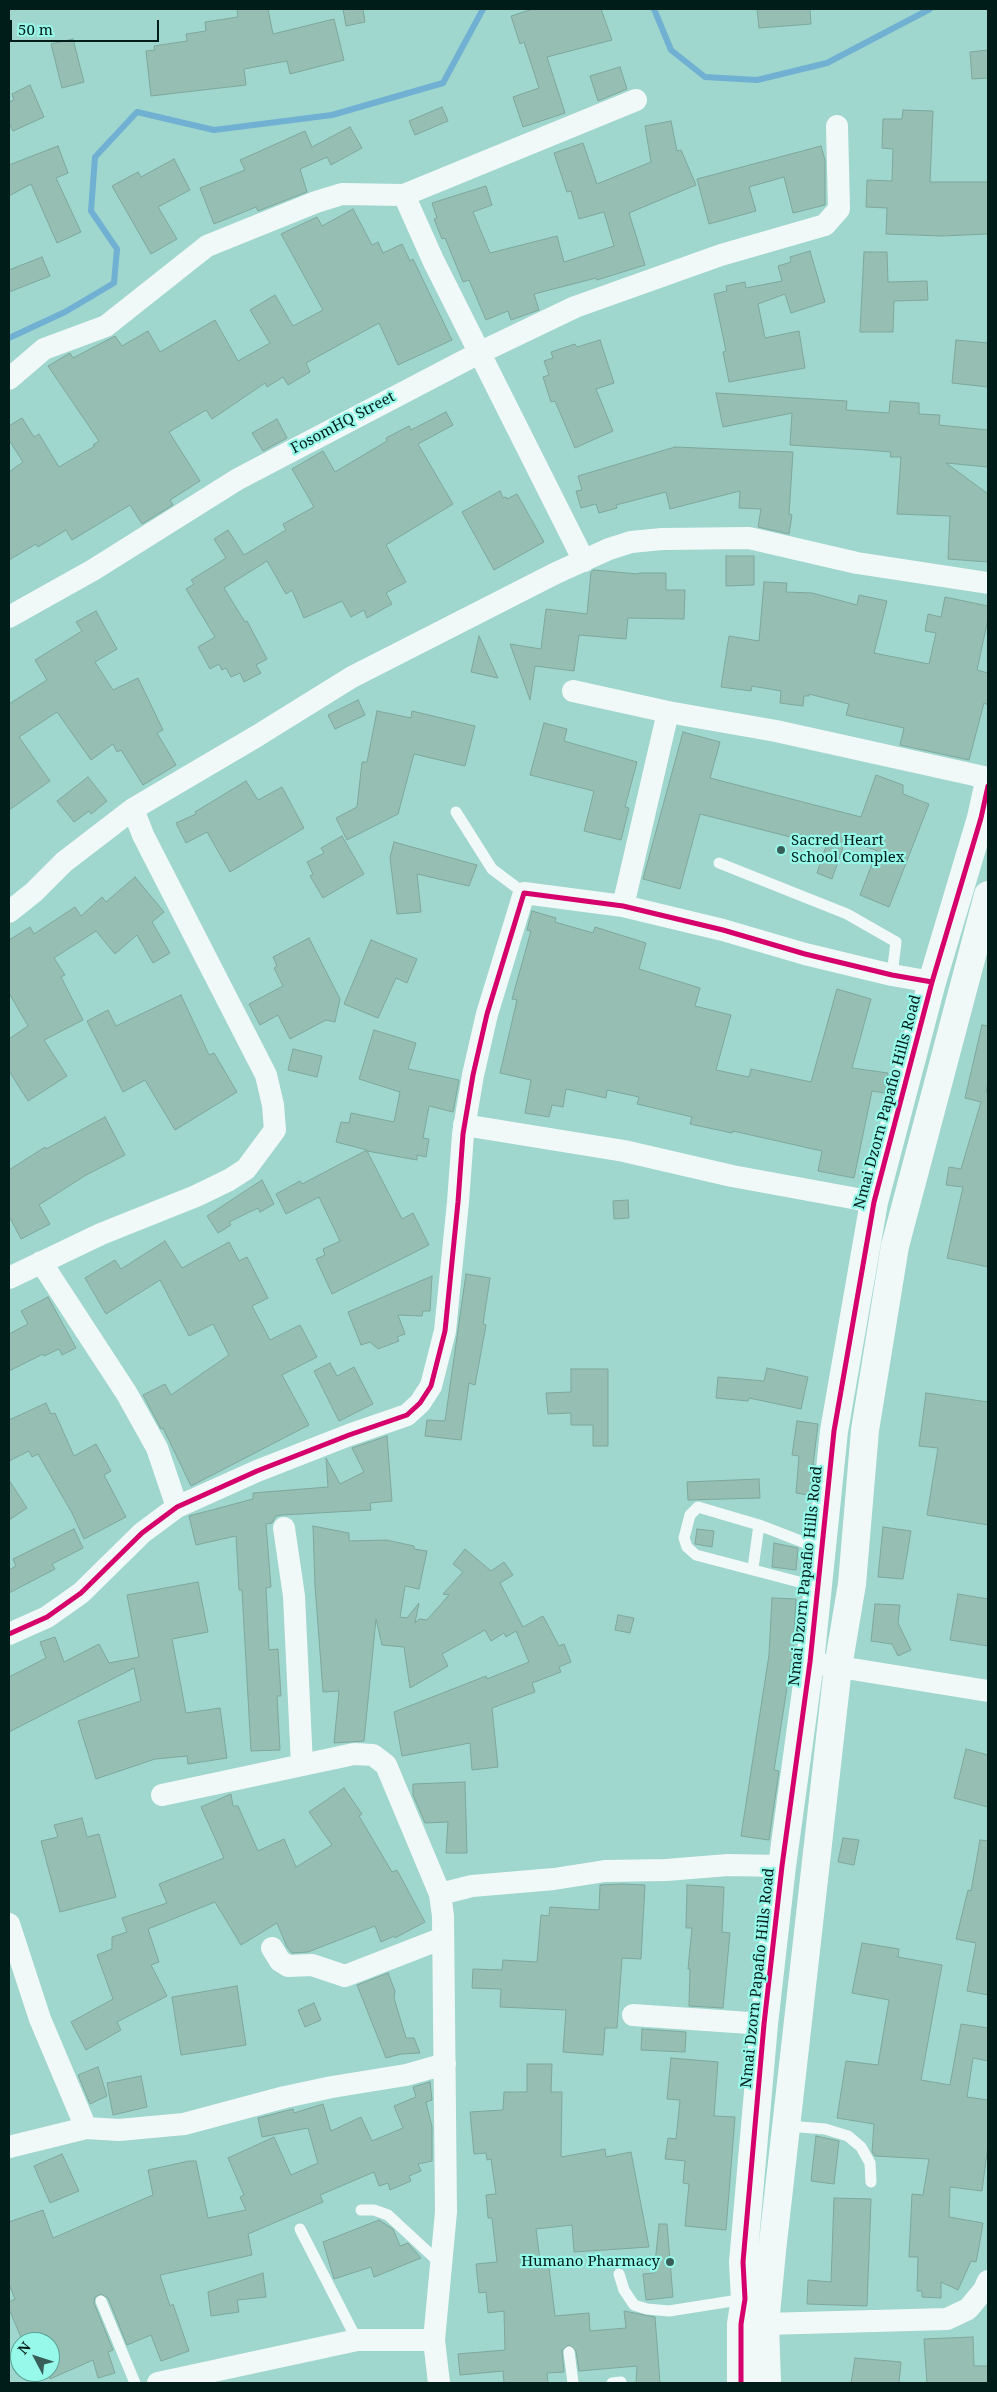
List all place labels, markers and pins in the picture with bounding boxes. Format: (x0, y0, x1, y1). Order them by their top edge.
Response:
place label: Sacred Heart School Complex (791, 832, 905, 867)
marker: Sacred Heart School Complex (775, 844, 787, 856)
place label: Humano Pharmacy (521, 2253, 660, 2271)
marker: Humano Pharmacy (664, 2256, 676, 2268)

